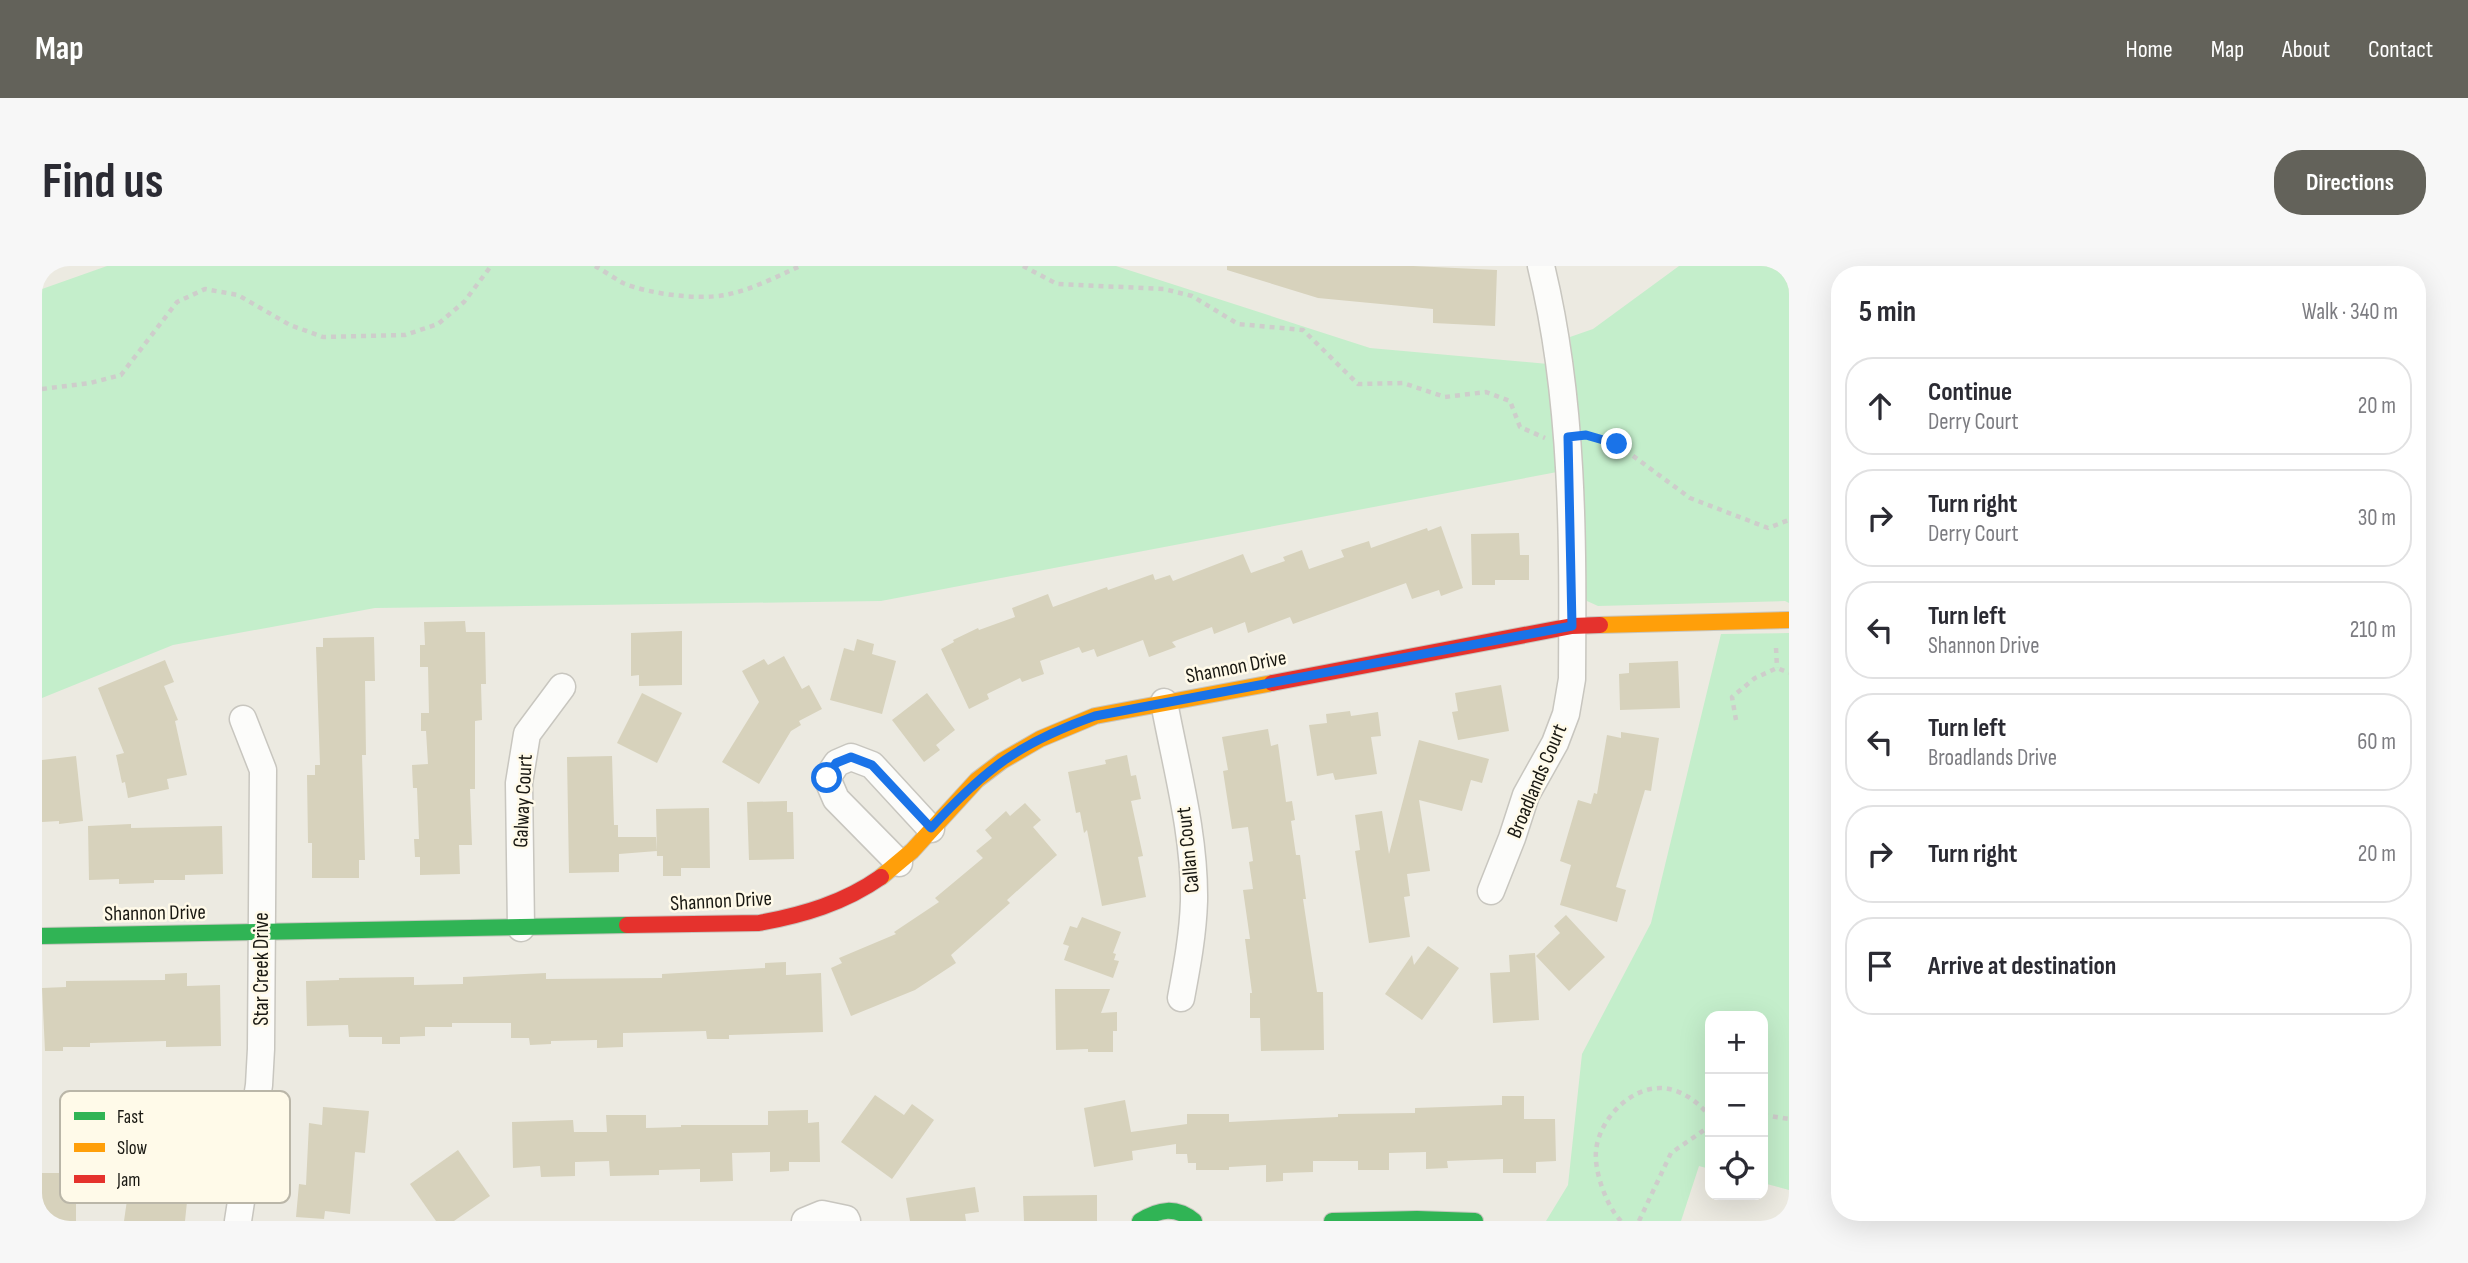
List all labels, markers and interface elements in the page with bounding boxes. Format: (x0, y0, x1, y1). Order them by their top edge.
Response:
text: Map (35, 29, 84, 69)
text: Home (2125, 35, 2173, 64)
text: Map (2211, 35, 2244, 64)
text: About (2282, 35, 2330, 64)
text: Contact (2368, 35, 2433, 64)
button: Directions (2274, 150, 2426, 215)
text: Find us (42, 153, 164, 212)
text: 5 min (1859, 294, 1916, 330)
text: Walk · 340 m (2302, 298, 2398, 326)
text: Continue (1928, 377, 2012, 408)
icon: ahead (1861, 387, 1899, 425)
text: 20 m (2358, 392, 2396, 420)
text: Derry Court (1928, 408, 2018, 436)
route end (1601, 428, 1632, 459)
text: Turn right (1928, 489, 2017, 520)
icon: right (1861, 499, 1899, 537)
text: 30 m (2358, 504, 2396, 532)
text: Derry Court (1928, 520, 2018, 548)
text: Turn left (1928, 601, 2006, 632)
icon: left (1861, 611, 1899, 649)
text: 210 m (2350, 616, 2396, 644)
text: Shannon Drive (1928, 632, 2039, 660)
street label: Shannon Drive (1184, 645, 1288, 689)
text: Turn left (1928, 713, 2006, 744)
street label: Broadlands Court (1502, 720, 1572, 842)
icon: left (1861, 723, 1899, 761)
text: 60 m (2357, 728, 2396, 756)
text: Broadlands Drive (1928, 744, 2057, 772)
street label: Galway Court (508, 754, 538, 848)
route start (811, 762, 842, 793)
street label: Callan Court (1171, 806, 1205, 894)
icon: right (1861, 835, 1899, 873)
text: Turn right (1928, 839, 2017, 870)
text: 20 m (2358, 840, 2396, 868)
street label: Shannon Drive (670, 886, 772, 916)
street label: Shannon Drive (104, 900, 206, 926)
street label: Star Creek Drive (249, 912, 274, 1026)
icon: arrive (1861, 947, 1899, 985)
text: Arrive at destination (1928, 951, 2116, 982)
map controls (1705, 1011, 1768, 1200)
button: + (1705, 1011, 1768, 1074)
button: − (1705, 1074, 1768, 1137)
legend (60, 1091, 290, 1203)
text: Fast (117, 1106, 144, 1129)
text: Slow (117, 1137, 147, 1160)
button: locate (1705, 1137, 1768, 1200)
text: Jam (116, 1169, 140, 1192)

